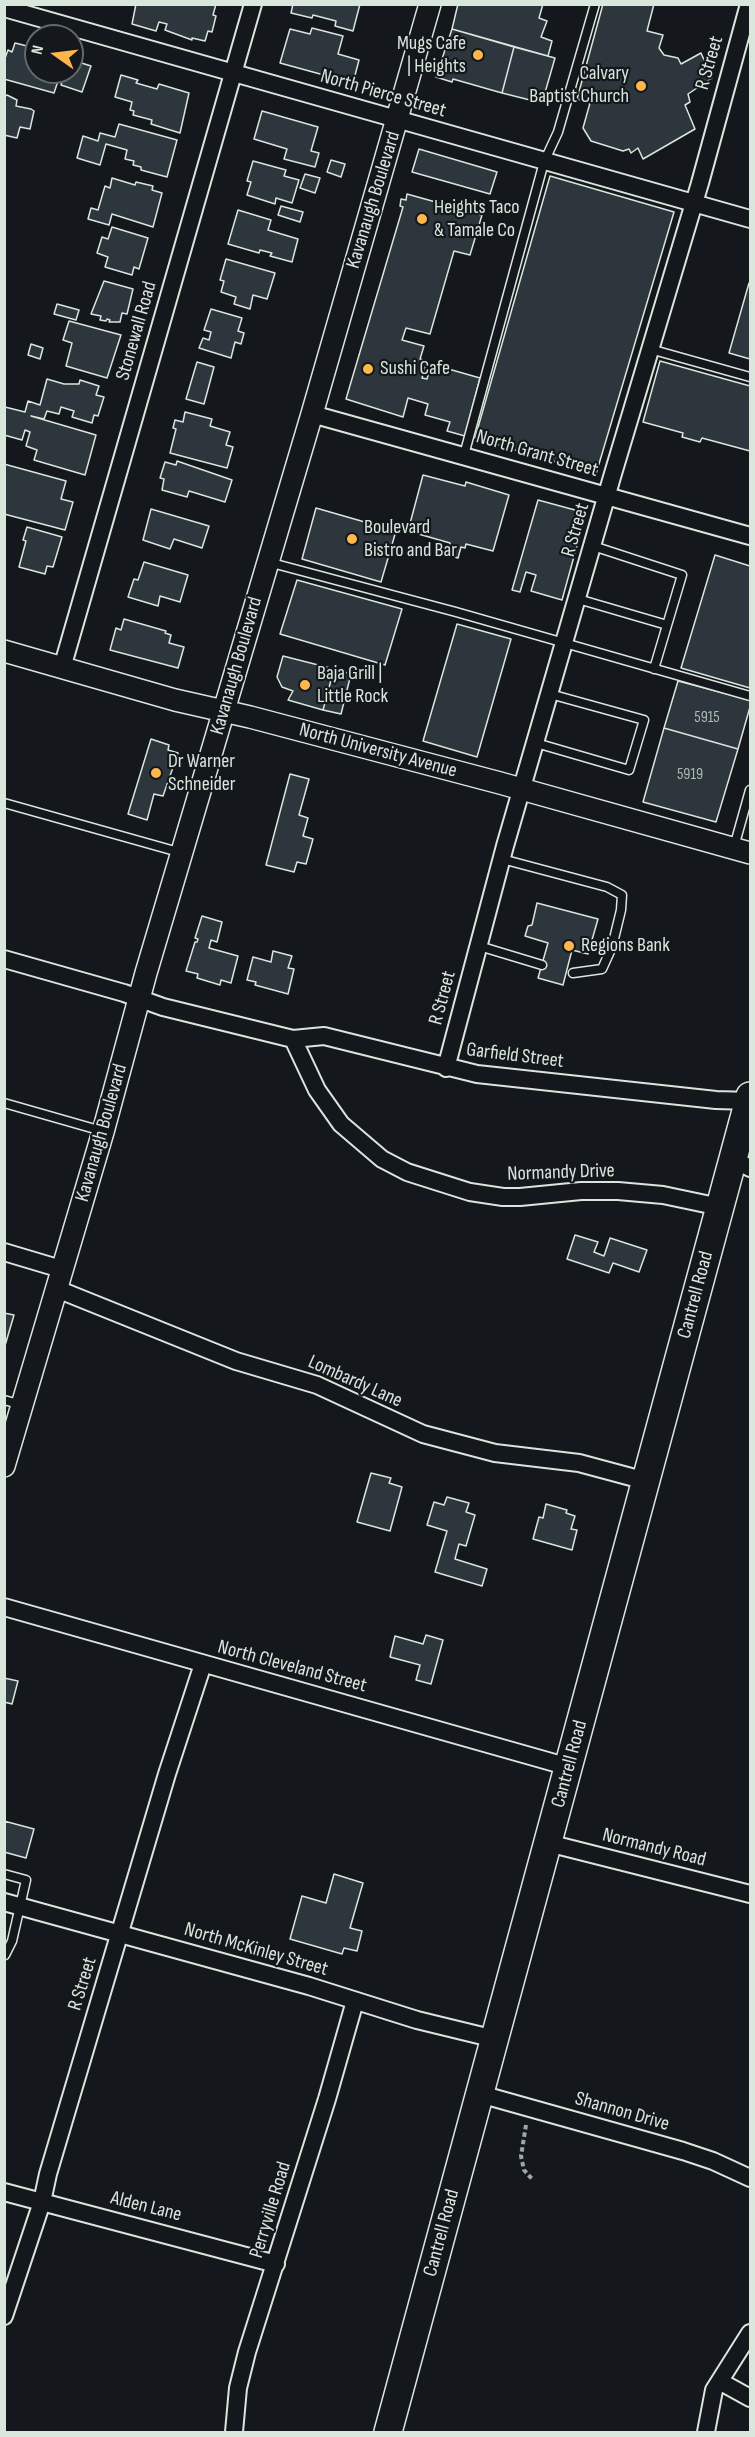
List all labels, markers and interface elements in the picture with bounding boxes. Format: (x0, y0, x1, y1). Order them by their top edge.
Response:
north arrow (24, 24, 84, 84)
place label: Mugs Cafe | Heights (397, 32, 466, 79)
street label: R Street (691, 33, 729, 93)
text: N (28, 44, 48, 56)
marker: Mugs Cafe | Heights (471, 48, 485, 62)
place label: Calvary Baptist Church (529, 62, 629, 109)
street label: North Pierce Street (318, 65, 448, 123)
marker: Calvary Baptist Church (634, 79, 648, 93)
street label: Kavanaugh Boulevard (342, 129, 406, 271)
place label: Heights Taco & Tamale Co (434, 196, 520, 243)
marker: Heights Taco & Tamale Co (415, 212, 429, 226)
street label: Stonewall Road (111, 279, 163, 383)
place label: Sushi Cafe (380, 357, 450, 381)
marker: Sushi Cafe (361, 362, 375, 376)
street label: North Grant Street (473, 425, 601, 483)
street label: R Street (557, 500, 595, 560)
place label: Boulevard Bistro and Bar (364, 516, 457, 563)
marker: Boulevard Bistro and Bar (345, 532, 359, 546)
street label: Kavanaugh Boulevard (206, 594, 268, 738)
place label: Baja Grill | Little Rock (317, 662, 388, 709)
marker: Baja Grill | Little Rock (298, 678, 312, 692)
house number: 5915 (694, 708, 720, 728)
street label: North University Avenue (296, 718, 460, 784)
place label: Dr Warner Schneider (168, 750, 236, 797)
house number: 5919 (677, 765, 703, 785)
marker: Dr Warner Schneider (149, 766, 163, 780)
place label: Regions Bank (581, 934, 670, 958)
marker: Regions Bank (562, 939, 576, 953)
street label: R Street (424, 969, 462, 1027)
street label: Garfield Street (465, 1038, 565, 1074)
street label: Kavanaugh Boulevard (71, 1061, 133, 1205)
street label: Normandy Drive (507, 1159, 615, 1187)
street label: Cantrell Road (673, 1249, 719, 1341)
street label: Lombardy Lane (304, 1351, 406, 1413)
street label: North Cleveland Street (215, 1636, 369, 1698)
street label: Cantrell Road (547, 1718, 593, 1810)
street label: Normandy Road (600, 1824, 708, 1872)
street label: North McKinley Street (181, 1918, 331, 1982)
street label: R Street (64, 1954, 102, 2014)
street label: Shannon Drive (572, 2087, 672, 2137)
street label: Perryville Road (245, 2159, 297, 2261)
street label: Alden Lane (108, 2187, 184, 2227)
street label: Cantrell Road (419, 2187, 465, 2279)

